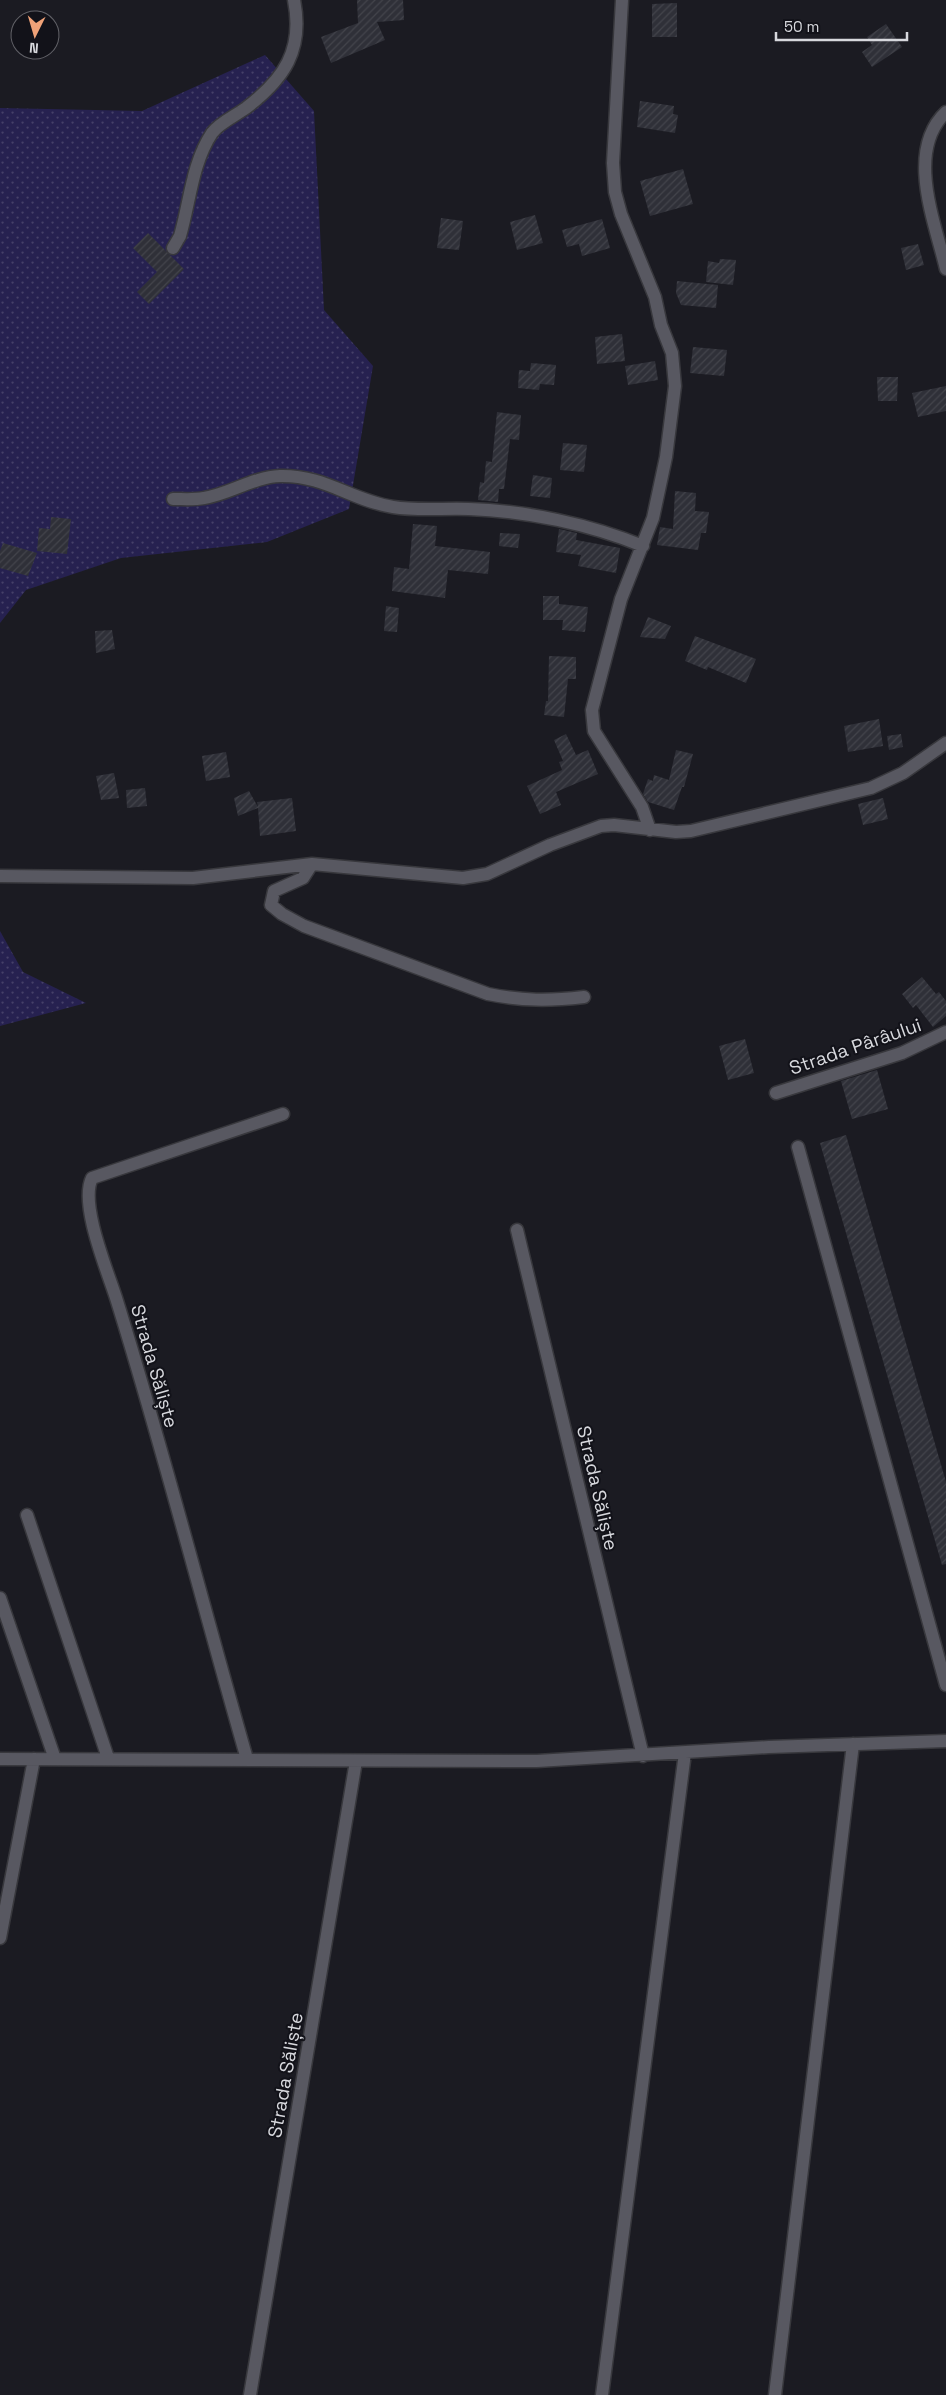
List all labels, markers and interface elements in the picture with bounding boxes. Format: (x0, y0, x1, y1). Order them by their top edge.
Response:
north arrow (10, 10, 60, 60)
scale bar (776, 10, 907, 42)
text: 50 m (784, 17, 819, 36)
text: N (28, 39, 39, 57)
street label: Strada Pârâului (786, 1012, 925, 1081)
street label: Strada Săliște (125, 1302, 184, 1431)
street label: Strada Săliște (571, 1423, 624, 1553)
street label: Strada Săliște (262, 2010, 309, 2140)

